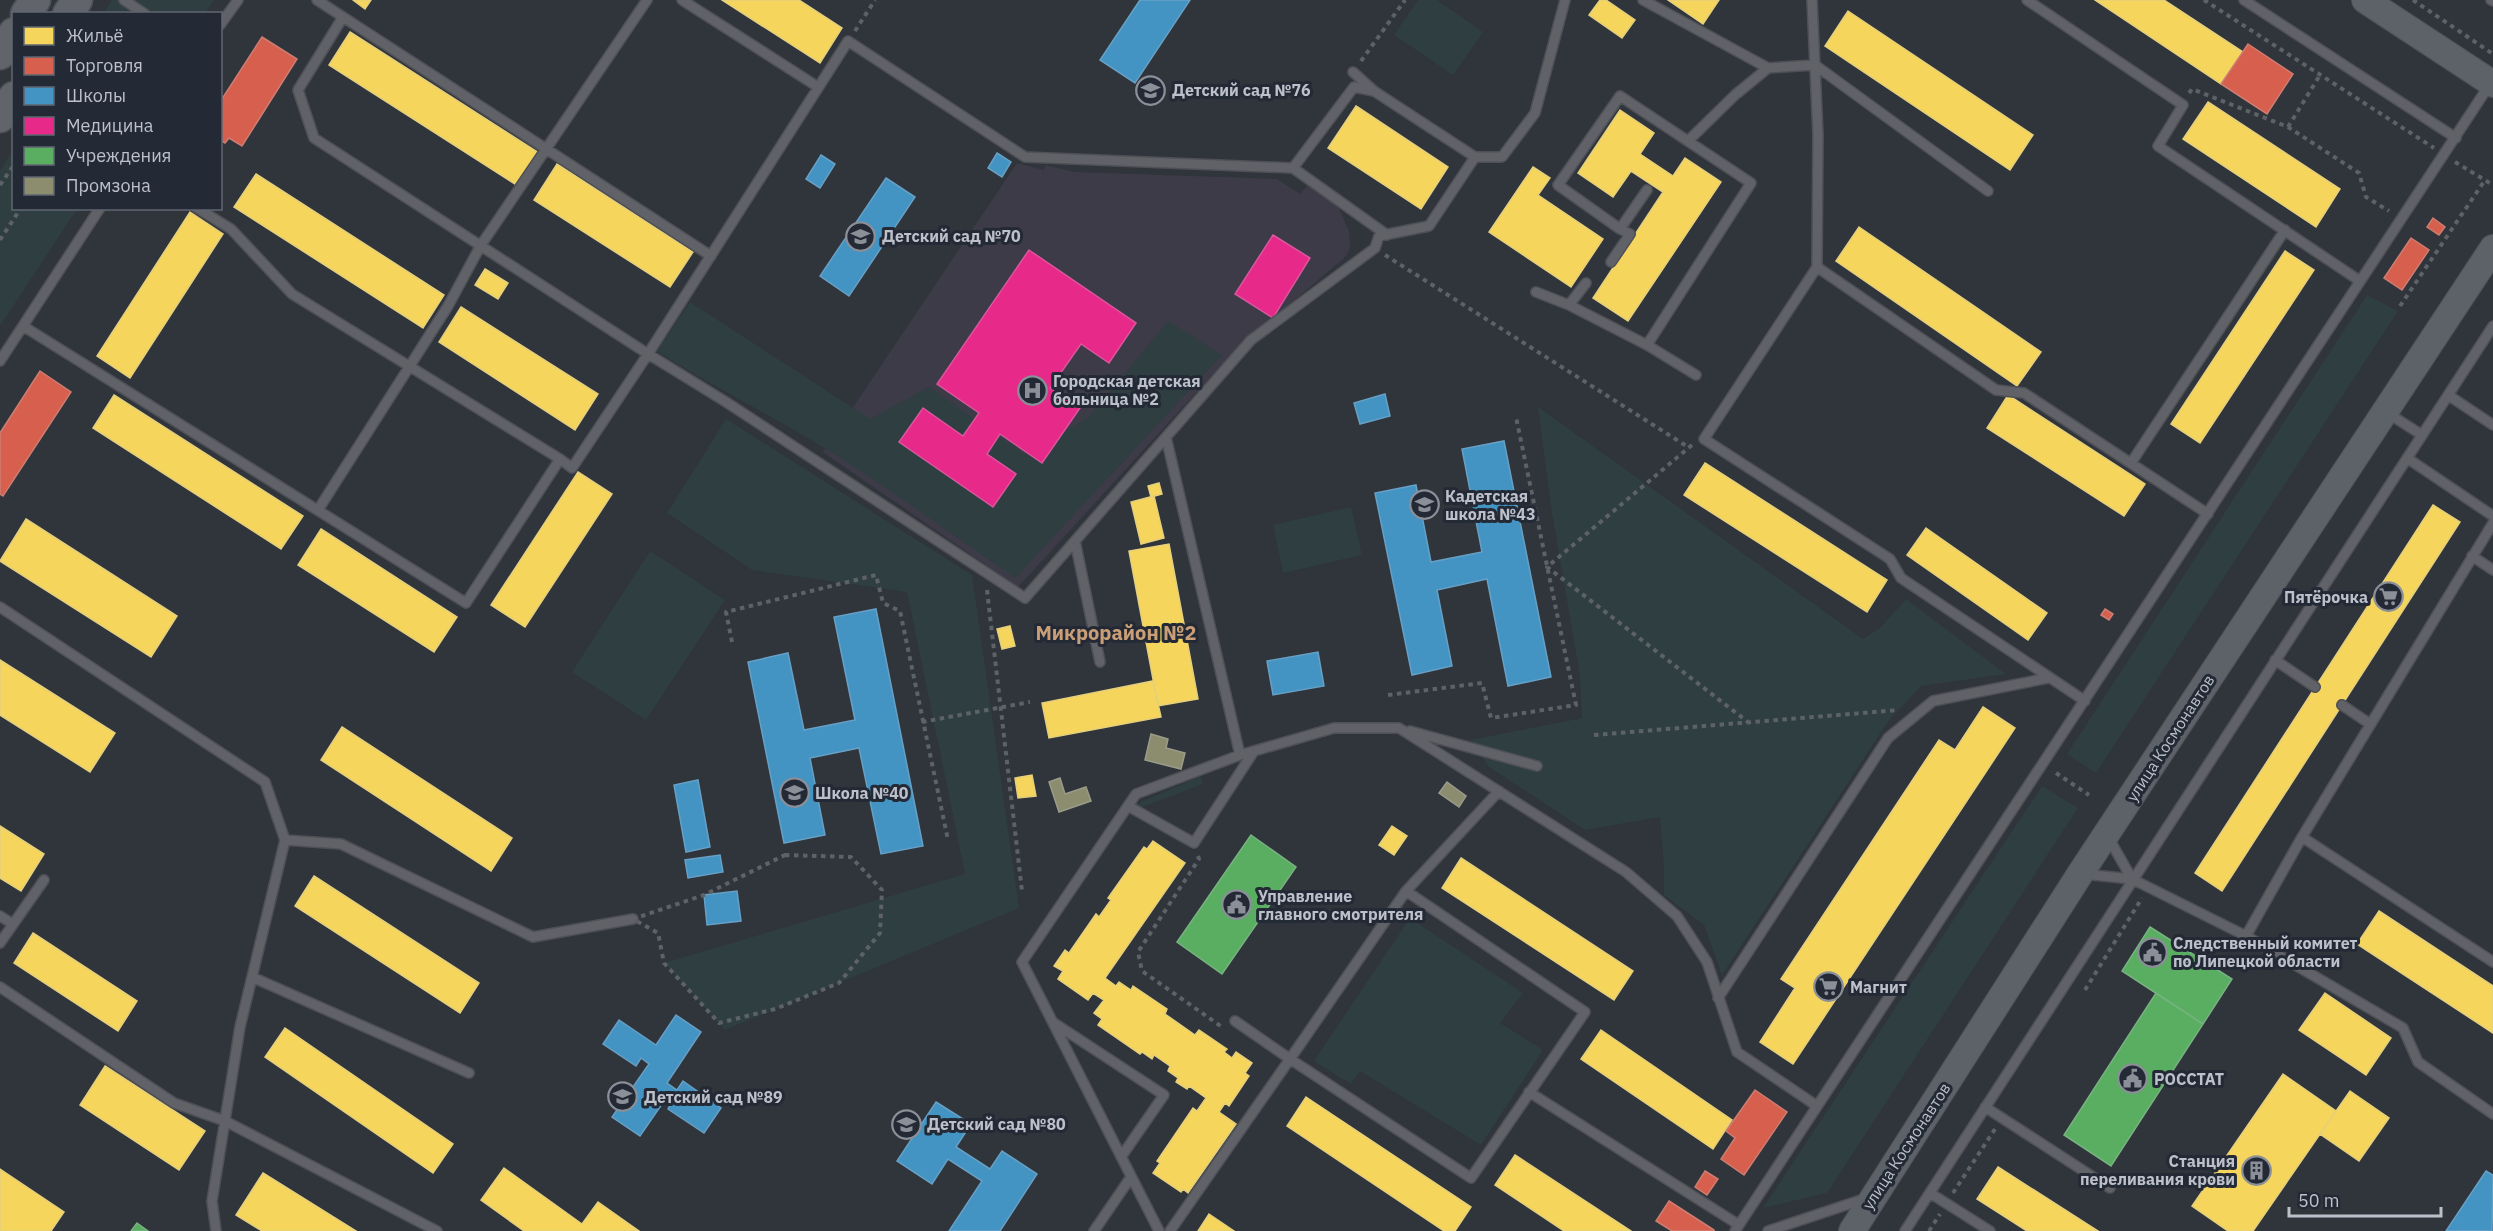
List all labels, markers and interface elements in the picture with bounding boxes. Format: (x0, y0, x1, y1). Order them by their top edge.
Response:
legend (12, 12, 222, 210)
text: Жильё (66, 24, 124, 47)
text: Торговля (66, 54, 143, 77)
school or university icon: Детский сад №76 (1135, 74, 1167, 106)
place label: Детский сад №76 (1172, 80, 1311, 100)
text: Школы (66, 84, 126, 107)
text: Медицина (66, 114, 154, 137)
text: Учреждения (66, 144, 171, 167)
text: Промзона (66, 174, 151, 197)
school or university icon: Детский сад №70 (845, 220, 877, 252)
place label: Детский сад №70 (882, 226, 1021, 246)
place label: Городская детская больница №2 (1053, 371, 1201, 409)
hospital icon: Городская детская больница №2 (1016, 374, 1048, 406)
place label: Кадетская школа №43 (1445, 486, 1535, 524)
school or university icon: Кадетская школа №43 (1408, 489, 1440, 521)
supermarket icon: Пятёрочка (2373, 581, 2405, 613)
place label: Пятёрочка (2284, 587, 2368, 607)
district label: Микрорайон №2 (1035, 619, 1197, 646)
street label: улица Космонавтов (2121, 671, 2219, 805)
school or university icon: Школа №40 (778, 777, 810, 809)
place label: Школа №40 (815, 783, 909, 803)
place label: Управление главного смотрителя (1258, 886, 1423, 924)
public building icon: Управление главного смотрителя (1221, 889, 1253, 921)
place label: Следственный комитет по Липецкой области (2173, 933, 2358, 971)
public building icon: Следственный комитет по Липецкой области (2136, 936, 2168, 968)
supermarket icon: Магнит (1813, 971, 1845, 1003)
place label: Магнит (1850, 977, 1907, 997)
public building icon: РОССТАТ (2117, 1063, 2149, 1095)
place label: РОССТАТ (2154, 1069, 2224, 1089)
street label: улица Космонавтов (1857, 1079, 1955, 1213)
school or university icon: Детский сад №89 (607, 1081, 639, 1113)
place label: Детский сад №89 (644, 1087, 783, 1107)
school or university icon: Детский сад №80 (890, 1108, 922, 1140)
place label: Детский сад №80 (927, 1114, 1066, 1134)
place label: Станция переливания крови (2080, 1151, 2235, 1189)
building icon: Станция переливания крови (2240, 1154, 2272, 1186)
scale bar (2289, 1180, 2440, 1218)
text: 50 m (2298, 1189, 2340, 1212)

